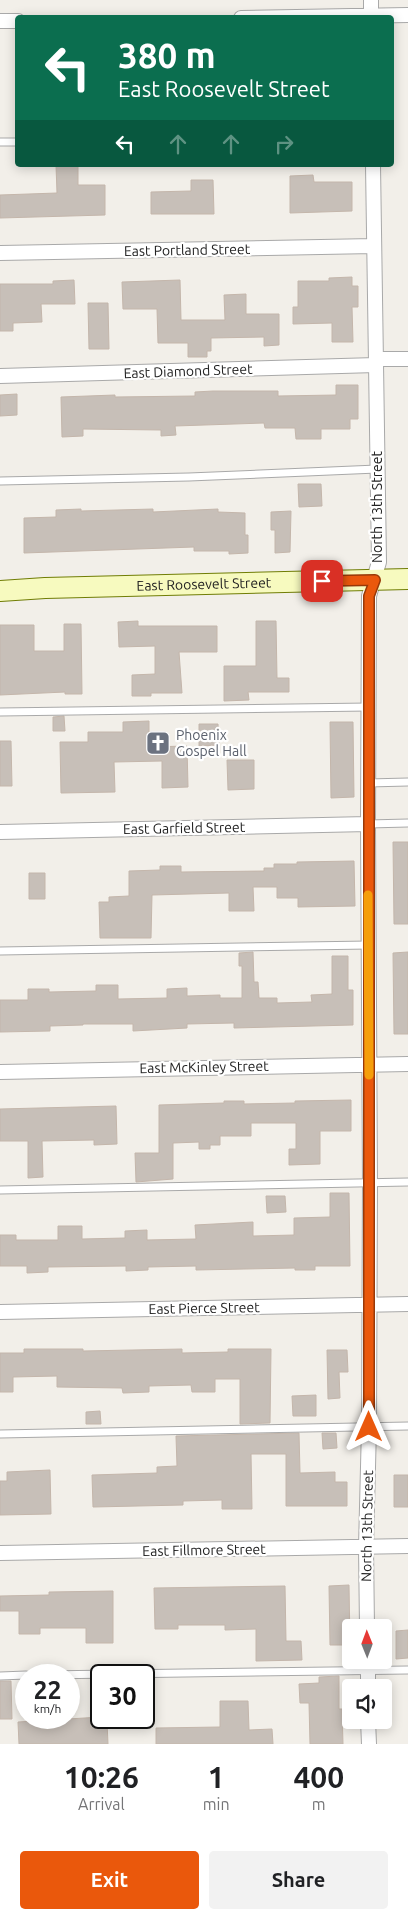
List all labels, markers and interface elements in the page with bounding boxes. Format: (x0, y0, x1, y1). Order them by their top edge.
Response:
icon: left (35, 35, 100, 100)
text: 380 m (118, 35, 216, 75)
text: East Roosevelt Street (118, 76, 330, 101)
icon: left (111, 130, 139, 158)
icon: ahead (164, 130, 192, 158)
icon: ahead (217, 130, 245, 158)
icon: right (270, 130, 298, 158)
street label: East Portland Street (124, 241, 251, 259)
street label: East Diamond Street (123, 361, 253, 381)
street label: North 13th Street (369, 451, 385, 563)
pin (301, 560, 343, 602)
icon: arrive (308, 567, 336, 595)
street label: East Roosevelt Street (136, 574, 272, 594)
place label: Phoenix Gospel Hall (176, 727, 247, 759)
church icon: Phoenix Gospel Hall (145, 730, 171, 756)
street label: East Garfield Street (123, 819, 246, 837)
street label: East McKinley Street (139, 1058, 269, 1076)
street label: East Pierce Street (148, 1299, 260, 1317)
position arrow (342, 1400, 394, 1452)
street label: North 13th Street (358, 1469, 376, 1582)
street label: East Fillmore Street (142, 1541, 266, 1559)
north arrow (342, 1619, 392, 1669)
map controls (342, 1619, 392, 1729)
speed limit sign: 30 (90, 1664, 155, 1729)
text: 22 (33, 1676, 62, 1704)
button: sound (342, 1679, 392, 1729)
text: km/h (34, 1702, 61, 1715)
text: 10:26 (64, 1760, 139, 1794)
text: 1 (208, 1760, 225, 1794)
text: 400 (293, 1760, 344, 1794)
text: Arrival (78, 1795, 125, 1813)
text: min (203, 1795, 230, 1813)
text: m (312, 1795, 326, 1813)
button: Exit (20, 1851, 199, 1909)
button: Share (209, 1851, 388, 1909)

